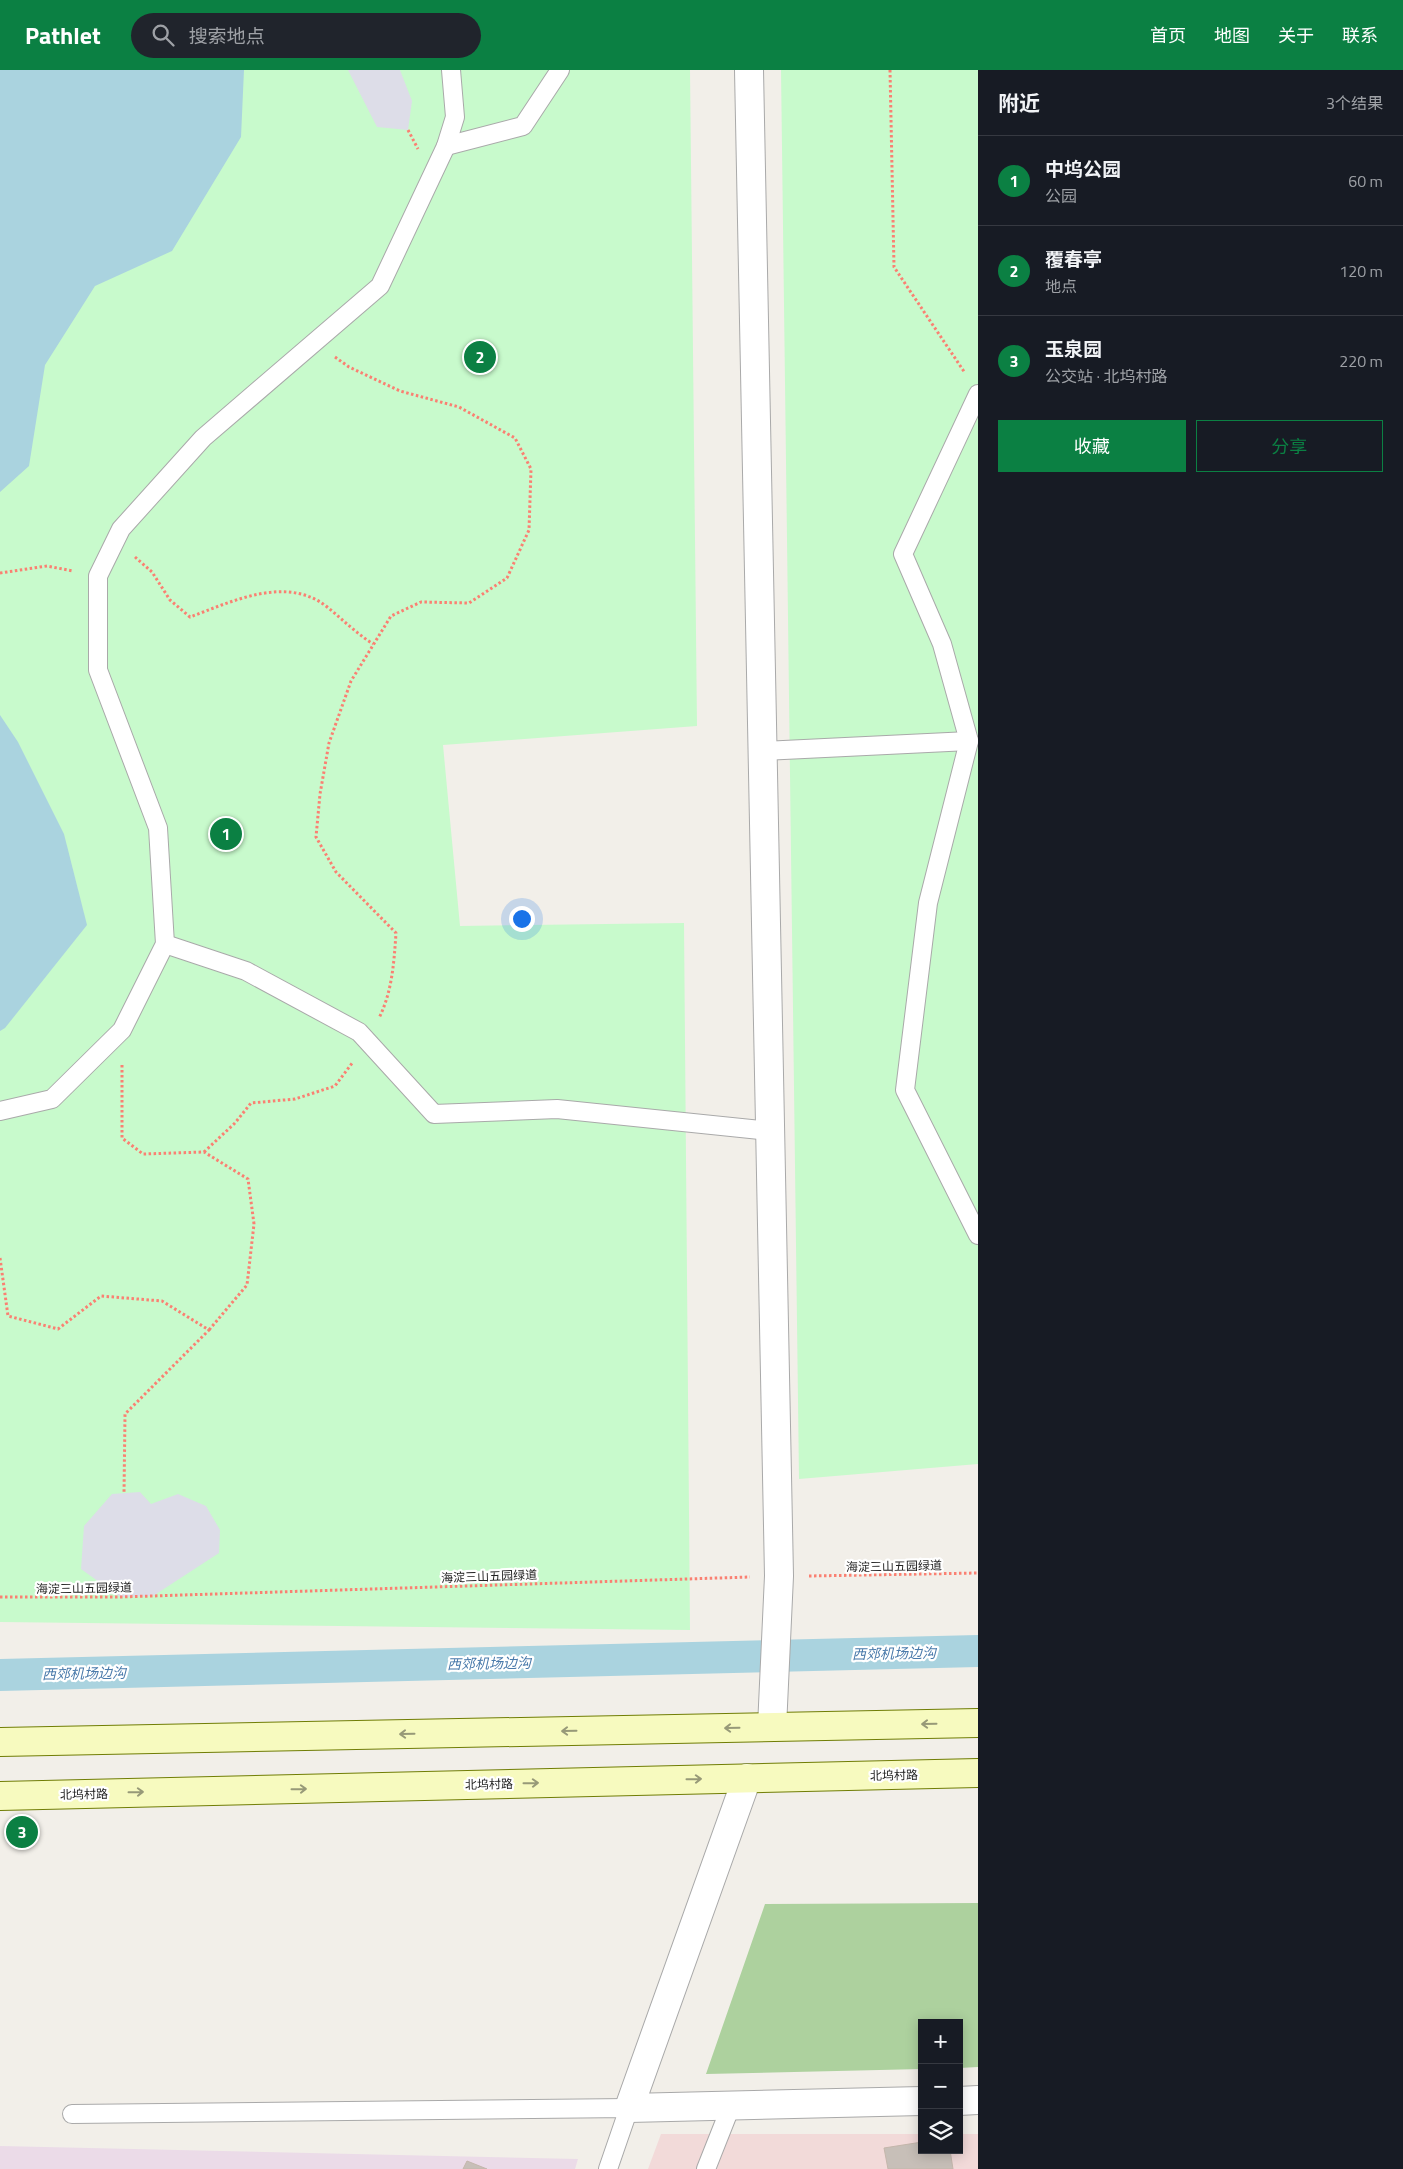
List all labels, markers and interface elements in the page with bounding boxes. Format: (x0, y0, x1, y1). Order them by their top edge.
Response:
search box (131, 13, 481, 58)
text: Pathlet (25, 17, 101, 53)
icon: search (149, 21, 177, 49)
text: 搜索地点 (189, 21, 265, 50)
text: 首页 (1150, 22, 1186, 49)
text: 地图 (1214, 22, 1250, 49)
text: 关于 (1278, 22, 1314, 49)
text: 联系 (1342, 22, 1378, 49)
text: 附近 (998, 87, 1040, 119)
text: 3个结果 (1326, 91, 1383, 115)
text: 中坞公园 (1045, 154, 1121, 183)
text: 1 (1010, 169, 1018, 193)
text: 60 m (1348, 169, 1383, 193)
text: 公园 (1045, 184, 1077, 208)
text: 覆春亭 (1045, 244, 1102, 273)
text: 2 (1010, 259, 1018, 283)
text: 120 m (1339, 259, 1383, 283)
text: 地点 (1045, 274, 1077, 298)
text: 玉泉园 (1045, 334, 1102, 363)
pin: 2 (464, 338, 496, 376)
text: 3 (1010, 349, 1018, 373)
text: 220 m (1339, 349, 1383, 373)
text: 公交站 · 北坞村路 (1045, 364, 1168, 388)
button: 收藏 (998, 420, 1186, 472)
button: 分享 (1196, 420, 1383, 472)
pin: 1 (210, 815, 242, 853)
your location (509, 906, 535, 932)
street label: 海淀三山五园绿道 (846, 1556, 942, 1576)
street label: 海淀三山五园绿道 (441, 1565, 537, 1587)
street label: 海淀三山五园绿道 (36, 1578, 132, 1598)
water label: 西郊机场边沟 (852, 1642, 938, 1664)
water label: 西郊机场边沟 (447, 1652, 533, 1674)
water label: 西郊机场边沟 (42, 1662, 128, 1684)
one-way arrow (922, 1719, 938, 1728)
one-way arrow (724, 1723, 740, 1732)
one-way arrow (562, 1726, 578, 1736)
one-way arrow (399, 1729, 416, 1739)
street label: 北坞村路 (870, 1765, 918, 1785)
street label: 北坞村路 (465, 1774, 513, 1794)
one-way arrow (685, 1775, 701, 1784)
one-way arrow (522, 1778, 539, 1788)
street label: 北坞村路 (60, 1784, 108, 1804)
one-way arrow (290, 1784, 306, 1793)
one-way arrow (128, 1788, 144, 1797)
pin: 3 (6, 1813, 38, 1851)
map controls (918, 2019, 963, 2154)
button: + (918, 2019, 963, 2064)
button: − (918, 2064, 963, 2109)
button: layers (918, 2109, 963, 2154)

